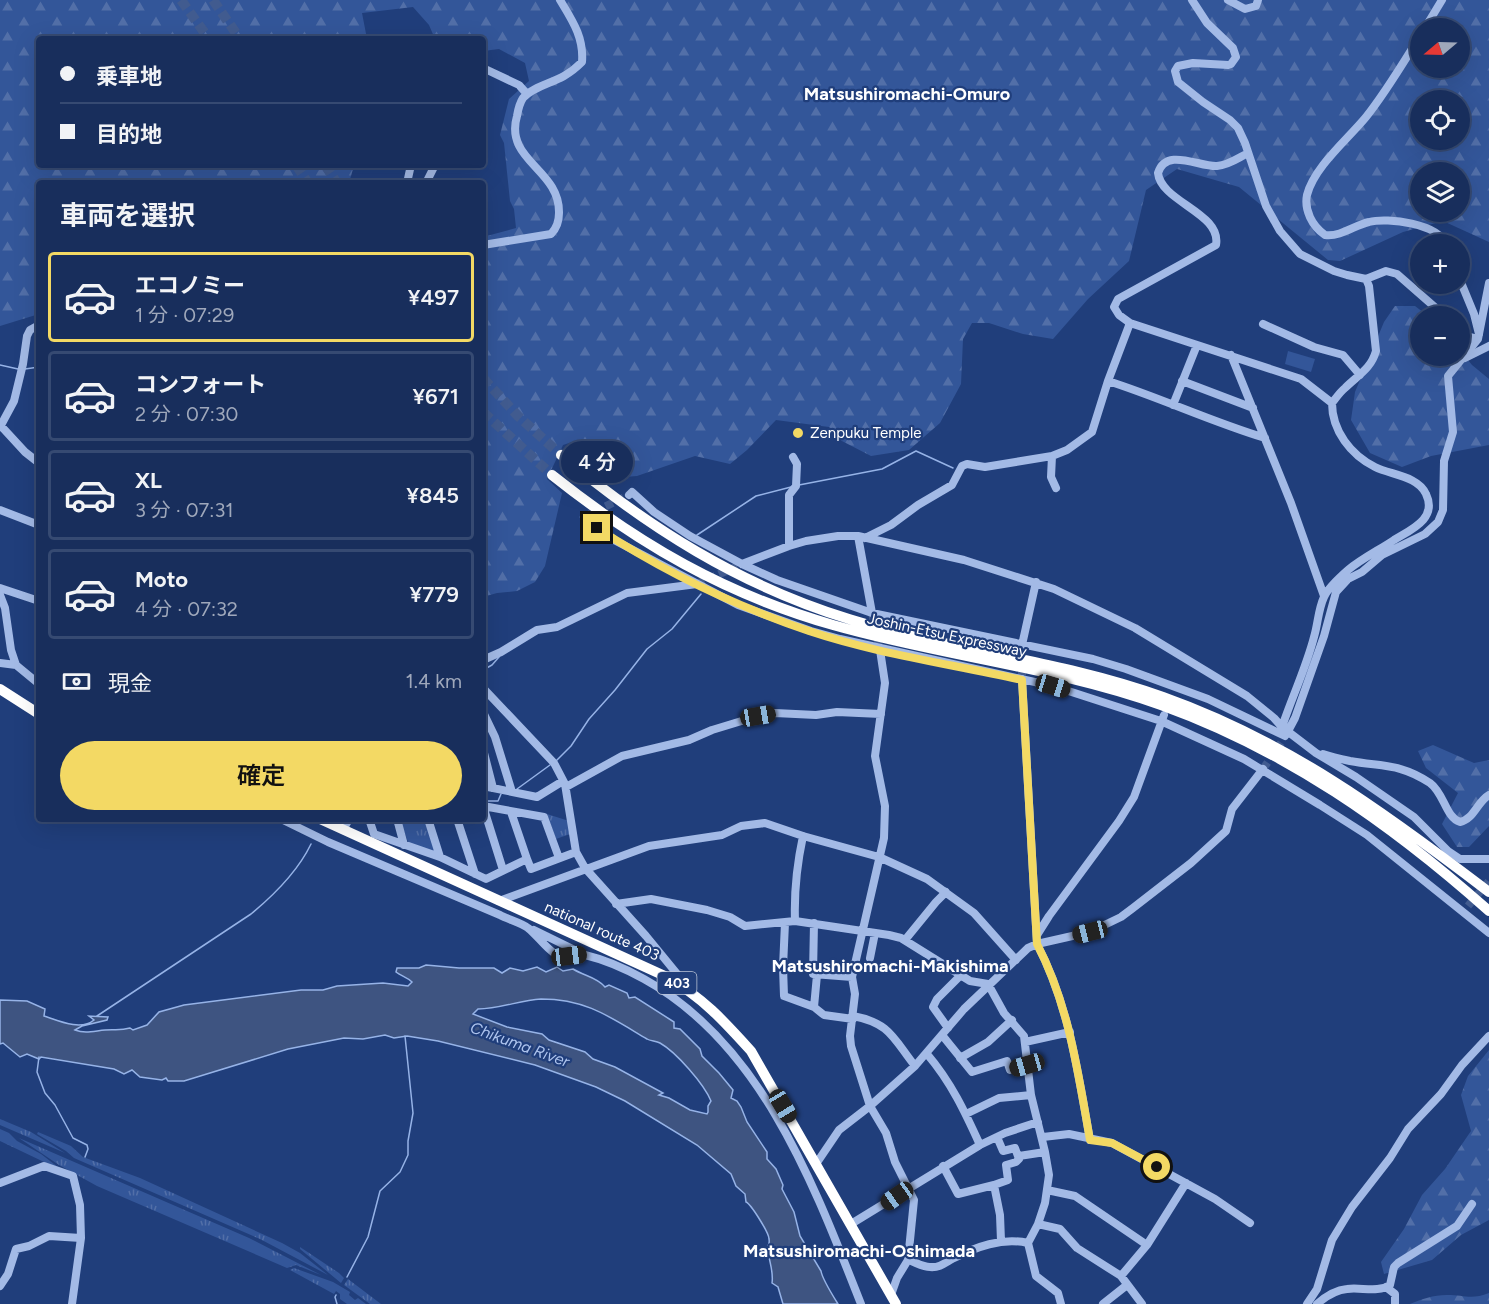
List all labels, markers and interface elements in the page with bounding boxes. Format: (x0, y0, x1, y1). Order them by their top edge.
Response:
north arrow (1410, 18, 1470, 78)
map controls (1410, 18, 1470, 366)
text: 乗車地 (96, 63, 162, 90)
district label: Matsushiromachi-Omuro (804, 83, 1010, 105)
button: locate (1410, 90, 1470, 150)
text: 目的地 (96, 121, 162, 148)
button: layers (1410, 162, 1470, 222)
text: 車両を選択 (60, 199, 195, 232)
button: + (1410, 234, 1470, 294)
icon: car (63, 270, 117, 324)
text: エコノミー (135, 272, 245, 299)
text: ¥497 (408, 284, 459, 311)
text: 1 分 · 07:29 (135, 303, 234, 327)
button: − (1410, 306, 1470, 366)
icon: car (63, 369, 117, 423)
text: コンフォート (135, 371, 266, 398)
text: ¥671 (412, 383, 459, 410)
text: 2 分 · 07:30 (135, 402, 238, 426)
place label: Zenpuku Temple (810, 424, 921, 442)
marker: Zenpuku Temple (791, 426, 805, 440)
callout: 4 分 (561, 441, 633, 483)
text: 4 分 (578, 450, 616, 474)
text: XL (135, 467, 162, 494)
icon: car (63, 468, 117, 522)
text: ¥845 (406, 482, 459, 509)
text: 3 分 · 07:31 (135, 498, 234, 522)
route end (583, 514, 610, 541)
text: Moto (135, 566, 188, 593)
icon: car (63, 567, 117, 621)
text: ¥779 (410, 581, 459, 608)
text: 4 分 · 07:32 (135, 597, 238, 621)
street label: Joshin-Etsu Expressway (866, 609, 1029, 661)
icon: cash (60, 665, 93, 698)
text: 1.4 km (406, 669, 462, 693)
text: 現金 (108, 670, 152, 697)
car (1033, 672, 1073, 700)
car (739, 704, 777, 728)
button: 確定 (60, 741, 462, 810)
street label: national route 403 (542, 898, 662, 964)
car (1070, 919, 1110, 945)
car (550, 945, 588, 967)
district label: Matsushiromachi-Makishima (771, 955, 1009, 977)
road number: 403 (658, 972, 696, 994)
water label: Chikuma River (468, 1018, 572, 1071)
car (1007, 1051, 1047, 1079)
car (766, 1086, 800, 1126)
route start (1143, 1153, 1170, 1180)
car (877, 1178, 917, 1214)
district label: Matsushiromachi-Oshimada (743, 1240, 975, 1262)

